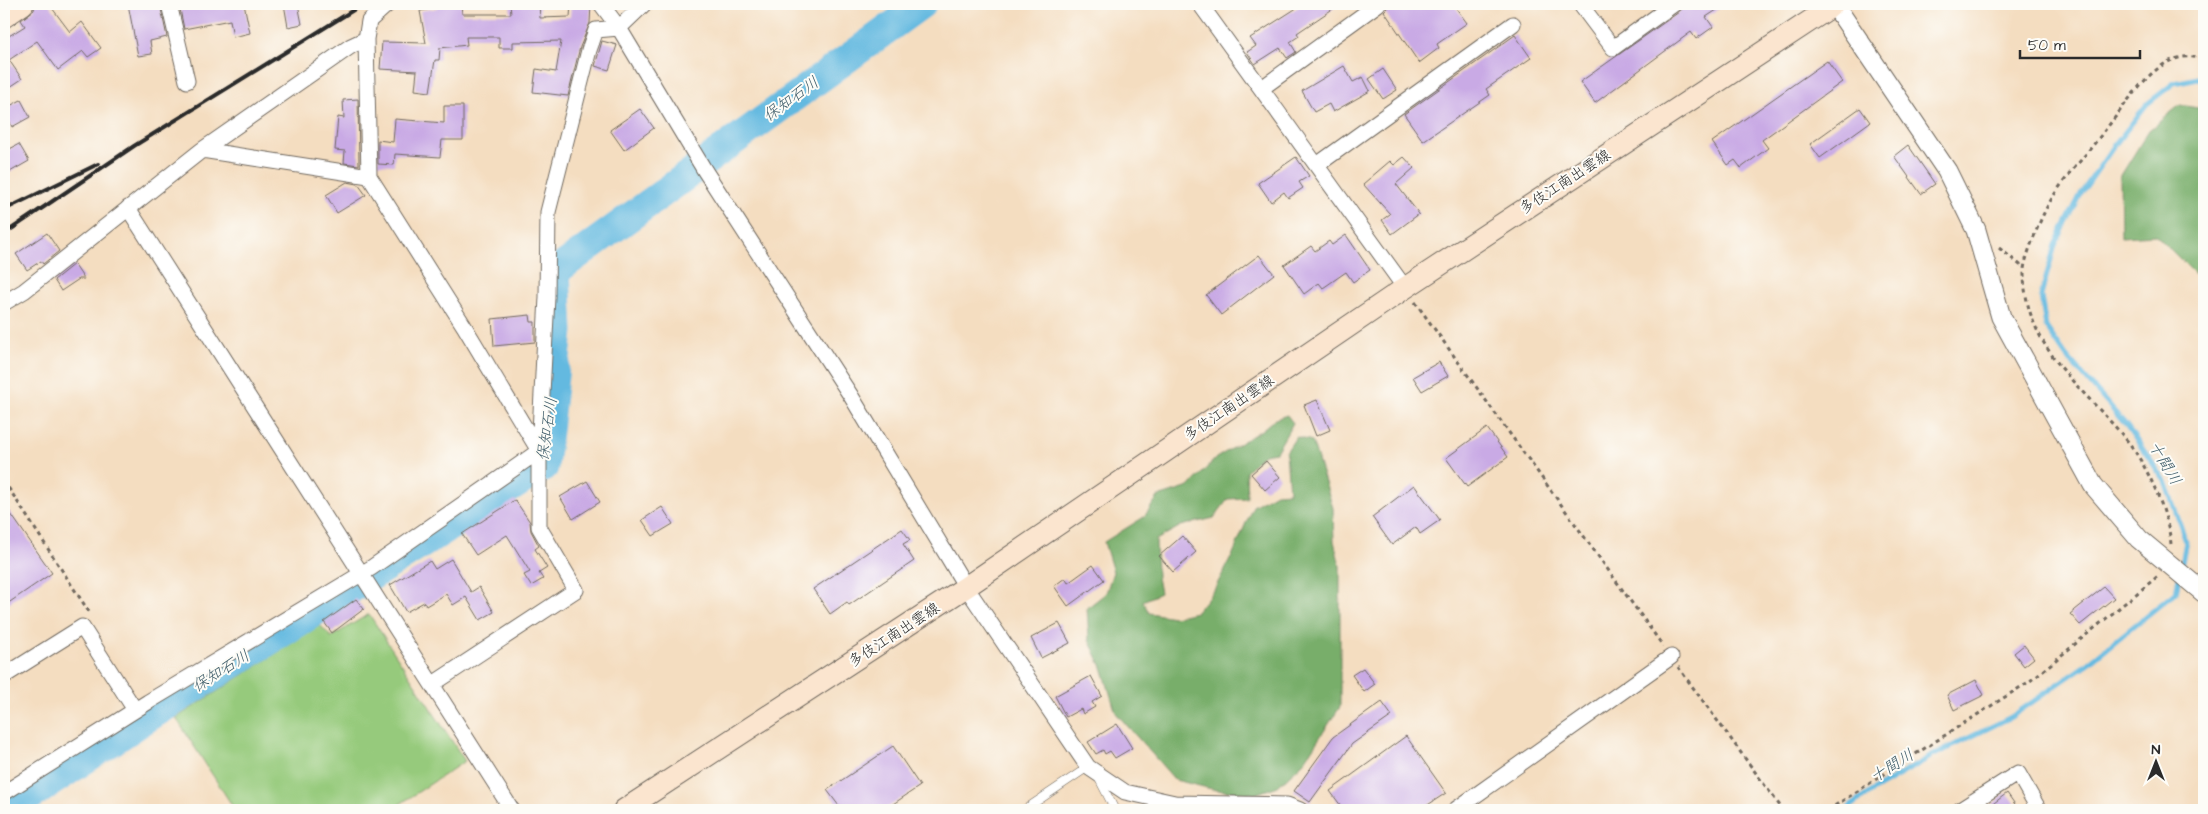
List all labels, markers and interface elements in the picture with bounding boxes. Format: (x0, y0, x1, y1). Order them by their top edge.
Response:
scale bar (2020, 28, 2140, 60)
text: 50 m (2028, 35, 2066, 56)
water label: 保知石川 (759, 71, 823, 127)
street label: 多伎江南出雲線 (1515, 145, 1615, 219)
street label: 多伎江南出雲線 (1180, 370, 1278, 446)
water label: 保知石川 (532, 396, 562, 462)
water label: 十間川 (2143, 437, 2187, 489)
street label: 多伎江南出雲線 (844, 598, 944, 672)
water label: 保知石川 (188, 645, 254, 697)
north arrow (2130, 736, 2180, 786)
text: N (2152, 740, 2161, 760)
water label: 十間川 (1866, 744, 1918, 788)

